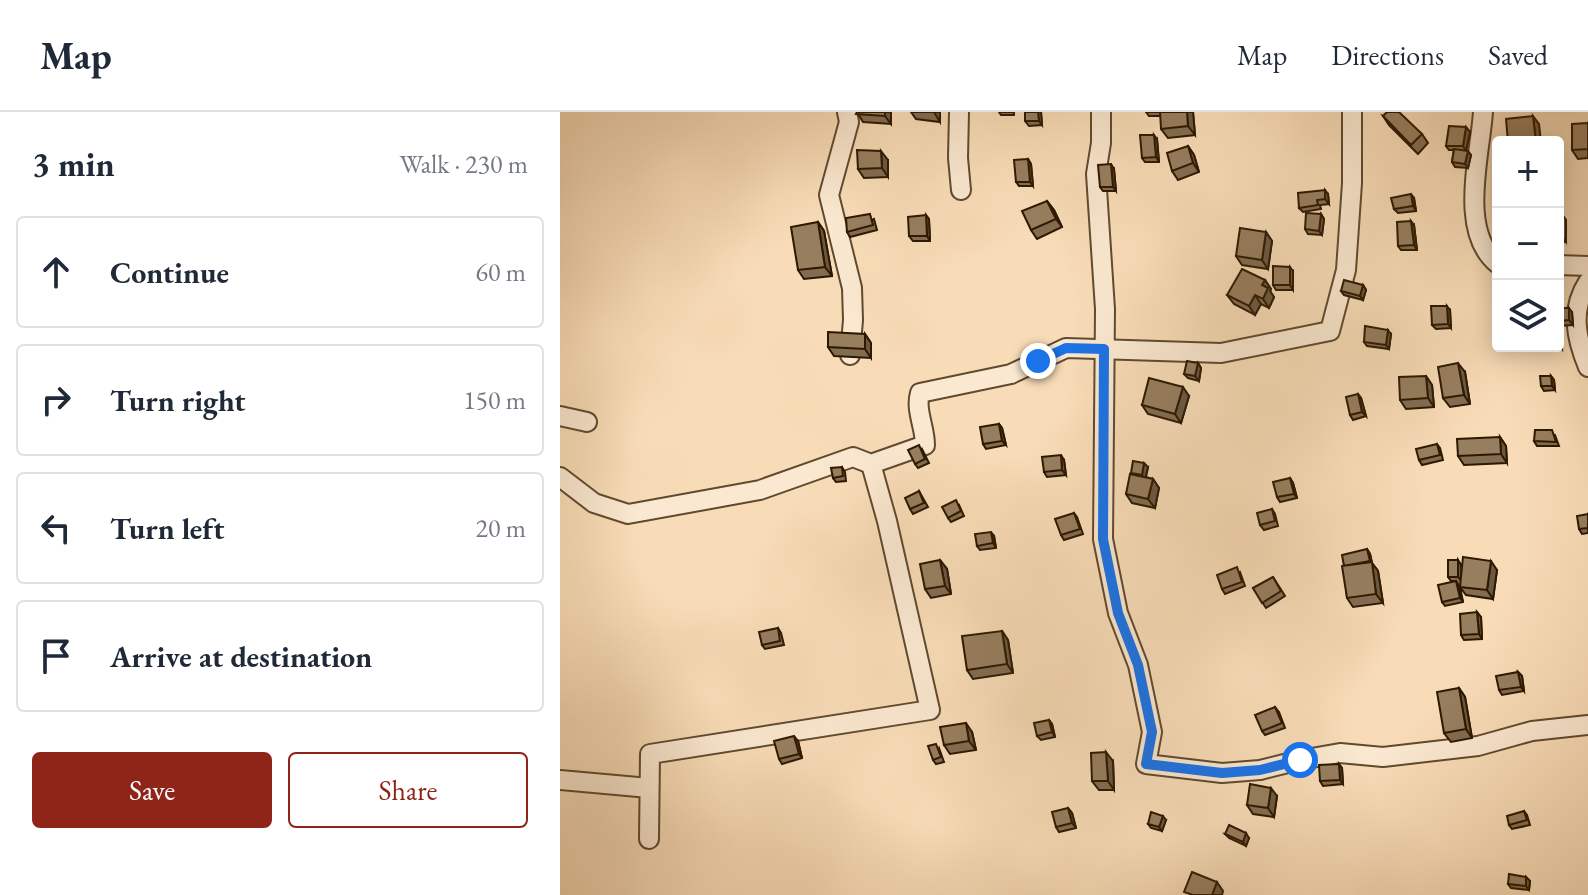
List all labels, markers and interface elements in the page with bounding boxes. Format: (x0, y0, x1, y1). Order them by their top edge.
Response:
text: Map (40, 31, 112, 80)
text: Map (1237, 37, 1287, 73)
text: Directions (1331, 37, 1444, 73)
text: Saved (1488, 37, 1548, 73)
map controls (1492, 136, 1564, 352)
button: + (1492, 136, 1564, 208)
text: 3 min (32, 142, 115, 186)
text: Walk · 230 m (400, 147, 528, 181)
button: − (1492, 208, 1564, 280)
icon: ahead (34, 250, 78, 294)
text: Continue (110, 253, 229, 292)
text: 60 m (476, 255, 526, 289)
button: layers (1492, 280, 1564, 352)
route end (1020, 343, 1056, 379)
icon: right (34, 378, 78, 422)
text: Turn right (110, 381, 246, 420)
text: 150 m (463, 383, 526, 417)
icon: left (34, 506, 78, 550)
text: Turn left (110, 509, 224, 548)
text: 20 m (476, 511, 526, 545)
icon: arrive (34, 634, 78, 678)
text: Arrive at destination (110, 637, 372, 676)
route start (1282, 742, 1318, 778)
button: Save (32, 752, 272, 828)
button: Share (288, 752, 528, 828)

